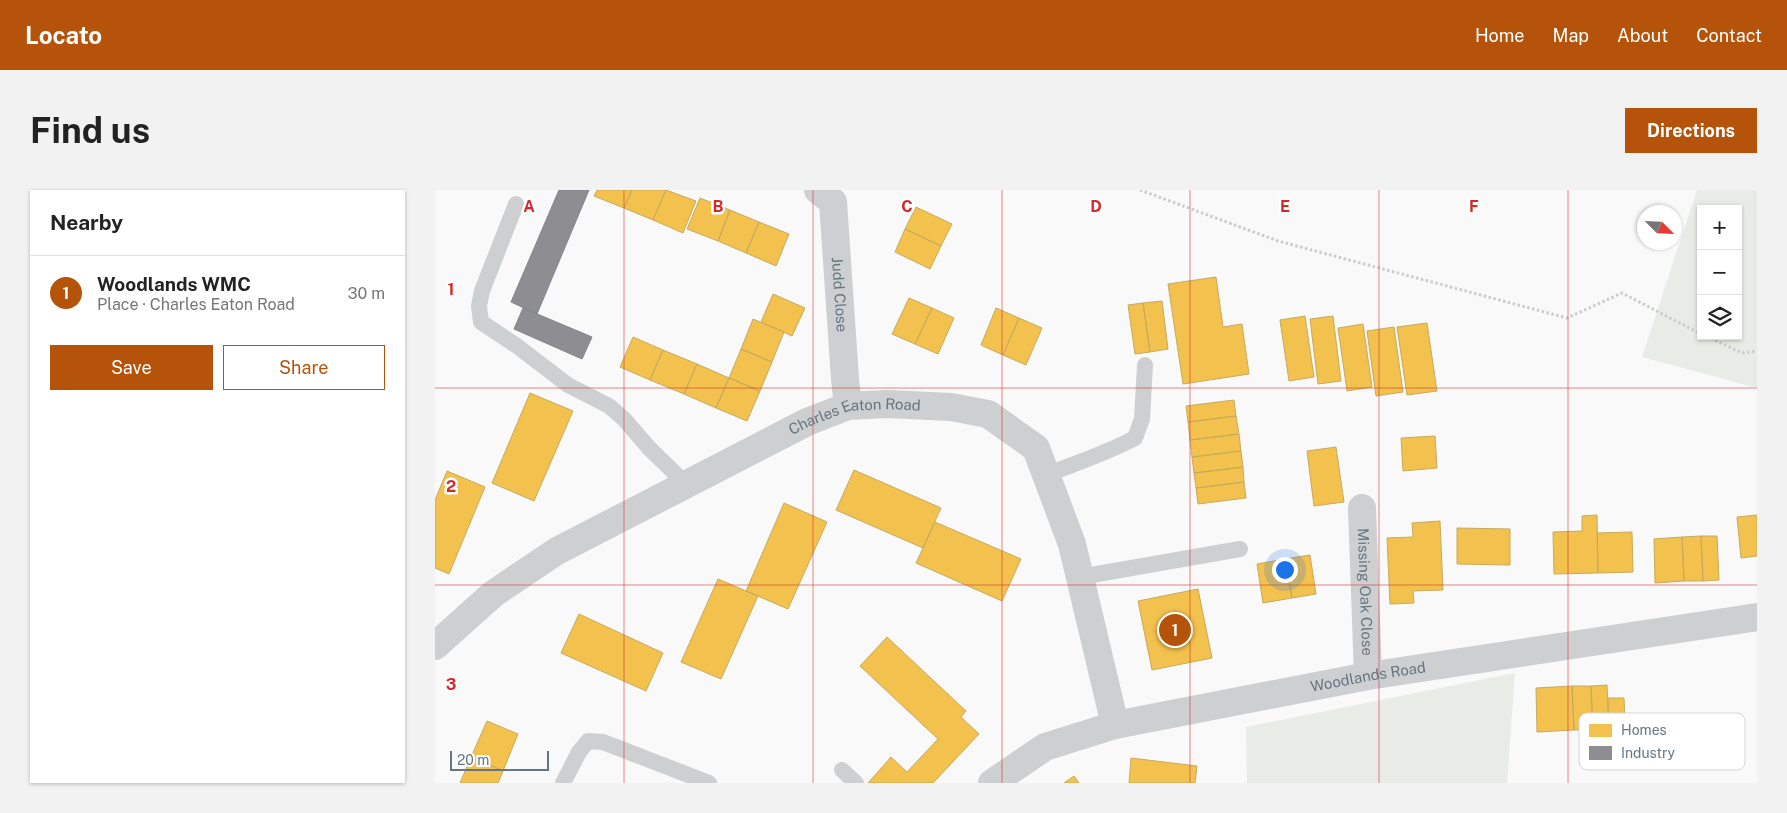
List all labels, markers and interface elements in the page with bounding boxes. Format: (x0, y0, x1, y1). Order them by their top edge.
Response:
text: Locato (25, 21, 102, 49)
text: Home (1475, 25, 1525, 46)
text: Map (1553, 25, 1589, 46)
text: About (1617, 25, 1668, 46)
text: Contact (1696, 25, 1762, 46)
button: Directions (1625, 108, 1757, 153)
text: Find us (30, 110, 150, 151)
text: A (523, 197, 535, 216)
text: B (713, 197, 724, 216)
text: C (901, 197, 913, 216)
text: D (1090, 197, 1102, 216)
text: E (1280, 197, 1290, 216)
text: F (1469, 197, 1479, 216)
north arrow (1637, 205, 1682, 250)
map controls (1697, 205, 1742, 340)
button: + (1697, 205, 1742, 250)
text: Nearby (50, 210, 123, 235)
button: − (1697, 250, 1742, 295)
street label: Judd Close (829, 256, 851, 333)
text: Woodlands WMC (97, 273, 251, 295)
text: 1 (448, 280, 454, 299)
text: 1 (63, 284, 69, 303)
text: 30 m (348, 284, 385, 303)
text: Place · Charles Eaton Road (97, 295, 295, 314)
button: layers (1697, 295, 1742, 340)
button: Save (50, 345, 213, 390)
button: Share (223, 345, 385, 390)
street label: Charles Eaton Road (786, 395, 921, 438)
text: 2 (446, 477, 456, 496)
street label: Missing Oak Close (1355, 528, 1376, 656)
your location (1272, 557, 1298, 583)
pin: 1 (1159, 611, 1191, 649)
street label: Woodlands Road (1309, 658, 1427, 695)
text: 3 (446, 675, 456, 694)
legend (1579, 713, 1745, 770)
text: Homes (1621, 722, 1667, 738)
text: Industry (1621, 745, 1676, 761)
scale bar (450, 748, 549, 771)
text: 20 m (457, 752, 489, 768)

